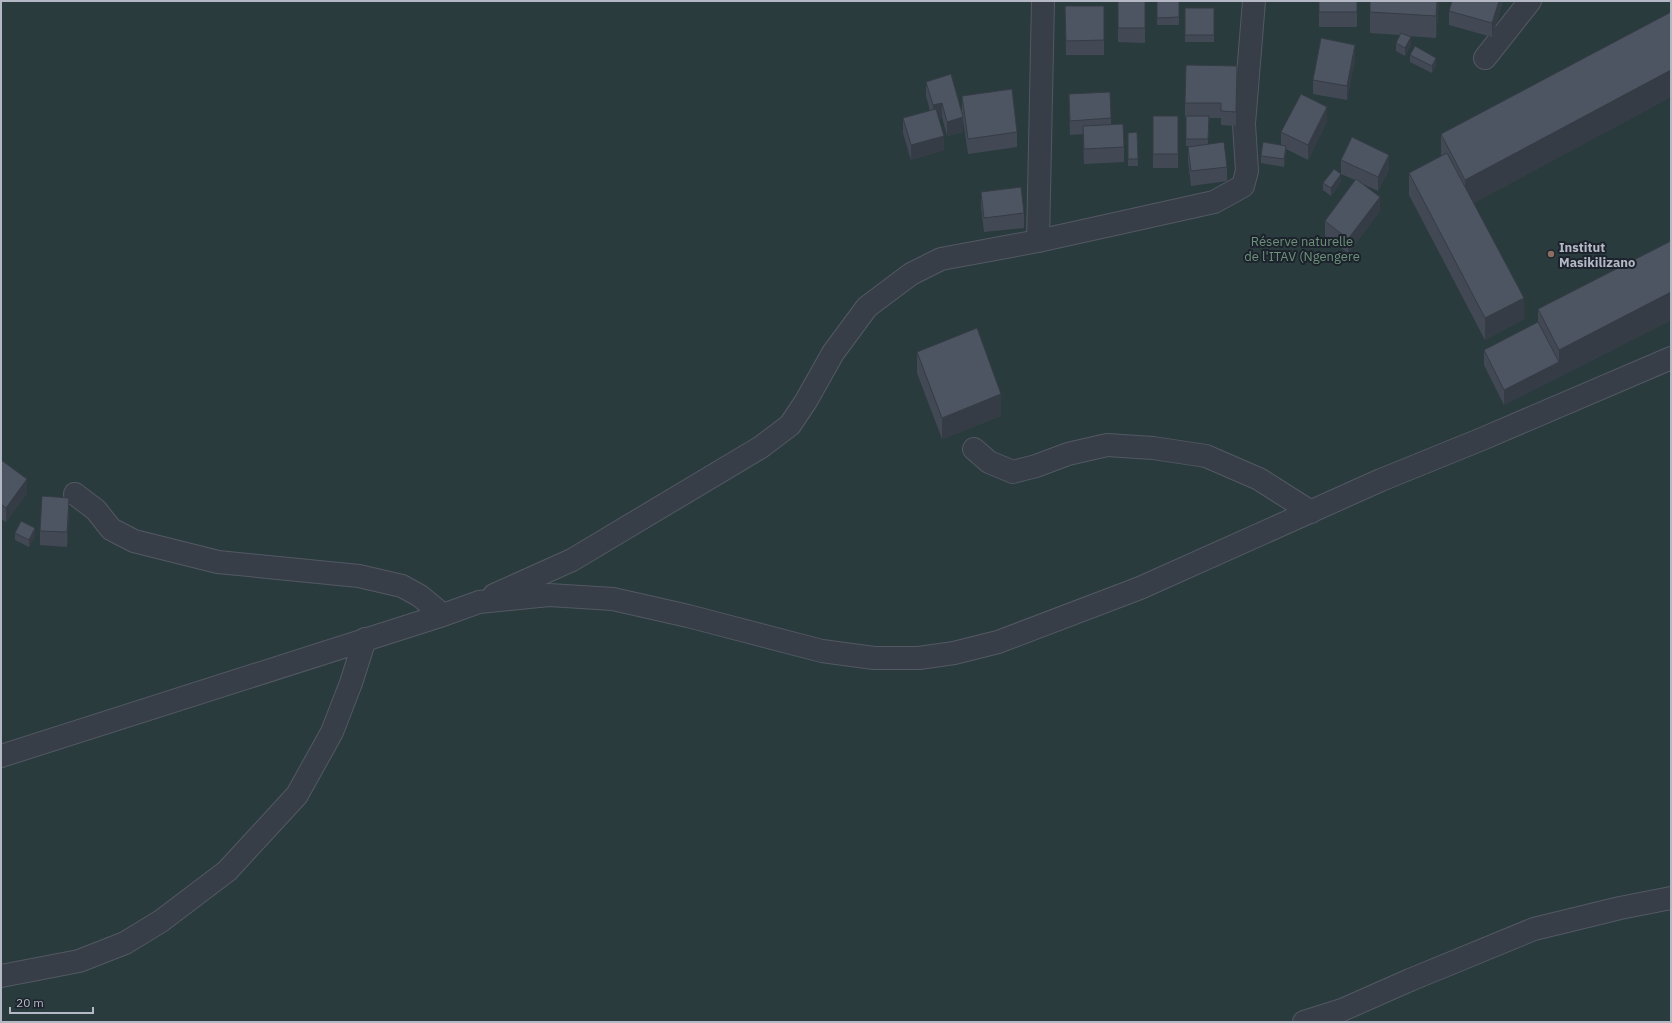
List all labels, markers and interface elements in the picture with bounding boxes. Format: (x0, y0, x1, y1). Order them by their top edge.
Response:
park label: Réserve naturelle de l'ITAV (Ngengere (1244, 233, 1360, 265)
place label: Institut Masikilizano (1559, 239, 1635, 271)
marker: Institut Masikilizano (1546, 249, 1556, 259)
scale bar (10, 989, 93, 1015)
text: 20 m (16, 995, 44, 1010)

